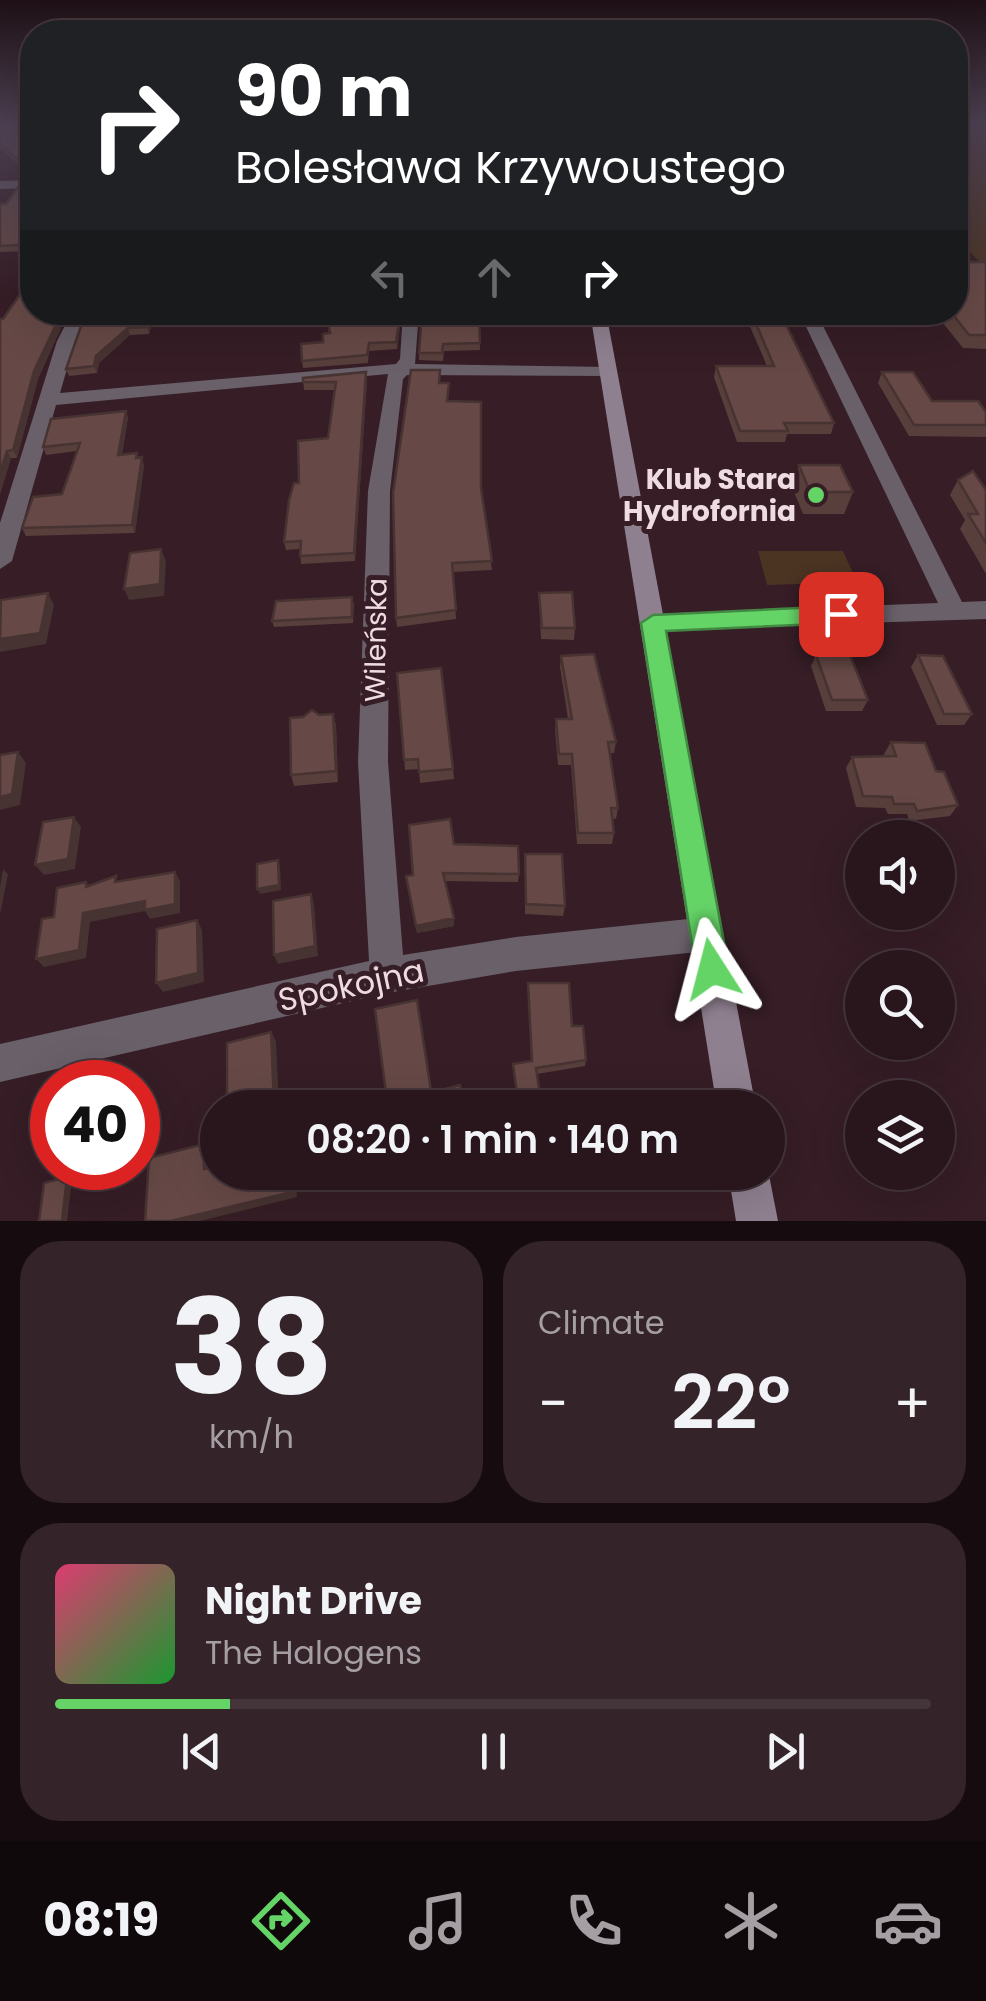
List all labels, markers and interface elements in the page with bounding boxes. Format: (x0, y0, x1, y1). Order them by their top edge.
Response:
text: 90 m (235, 42, 413, 141)
icon: right (70, 60, 200, 190)
text: Bolesława Krzywoustego (235, 136, 786, 199)
icon: left (362, 250, 417, 305)
icon: ahead (467, 250, 522, 305)
icon: right (572, 250, 627, 305)
place label: Klub Stara Hydrofornia (623, 460, 796, 531)
marker: Klub Stara Hydrofornia (805, 484, 827, 506)
pin (799, 572, 884, 657)
street label: Wileńska (355, 577, 397, 703)
icon: arrive (814, 587, 869, 642)
map controls (845, 820, 955, 1190)
button: sound (845, 820, 955, 930)
position arrow (660, 917, 764, 1021)
street label: Spokojna (274, 948, 428, 1022)
button: search (845, 950, 955, 1060)
speed limit sign: 40 (30, 1060, 160, 1190)
button: layers (845, 1080, 955, 1190)
text: 08:20 · 1 min · 140 m (306, 1113, 679, 1166)
text: 38 (170, 1256, 333, 1439)
text: Climate (538, 1300, 665, 1345)
text: 22° (671, 1350, 791, 1455)
text: − (538, 1365, 568, 1442)
text: + (893, 1365, 931, 1442)
text: km/h (209, 1414, 294, 1459)
text: Night Drive (205, 1574, 422, 1627)
text: The Halogens (205, 1630, 422, 1675)
icon: previous (174, 1724, 229, 1779)
icon: pause (466, 1724, 521, 1779)
icon: next (758, 1724, 813, 1779)
icon: directions (246, 1886, 316, 1956)
icon: music (403, 1886, 473, 1956)
icon: phone (559, 1886, 629, 1956)
icon: climate (716, 1886, 786, 1956)
icon: car (873, 1886, 943, 1956)
text: 08:19 (43, 1889, 159, 1952)

